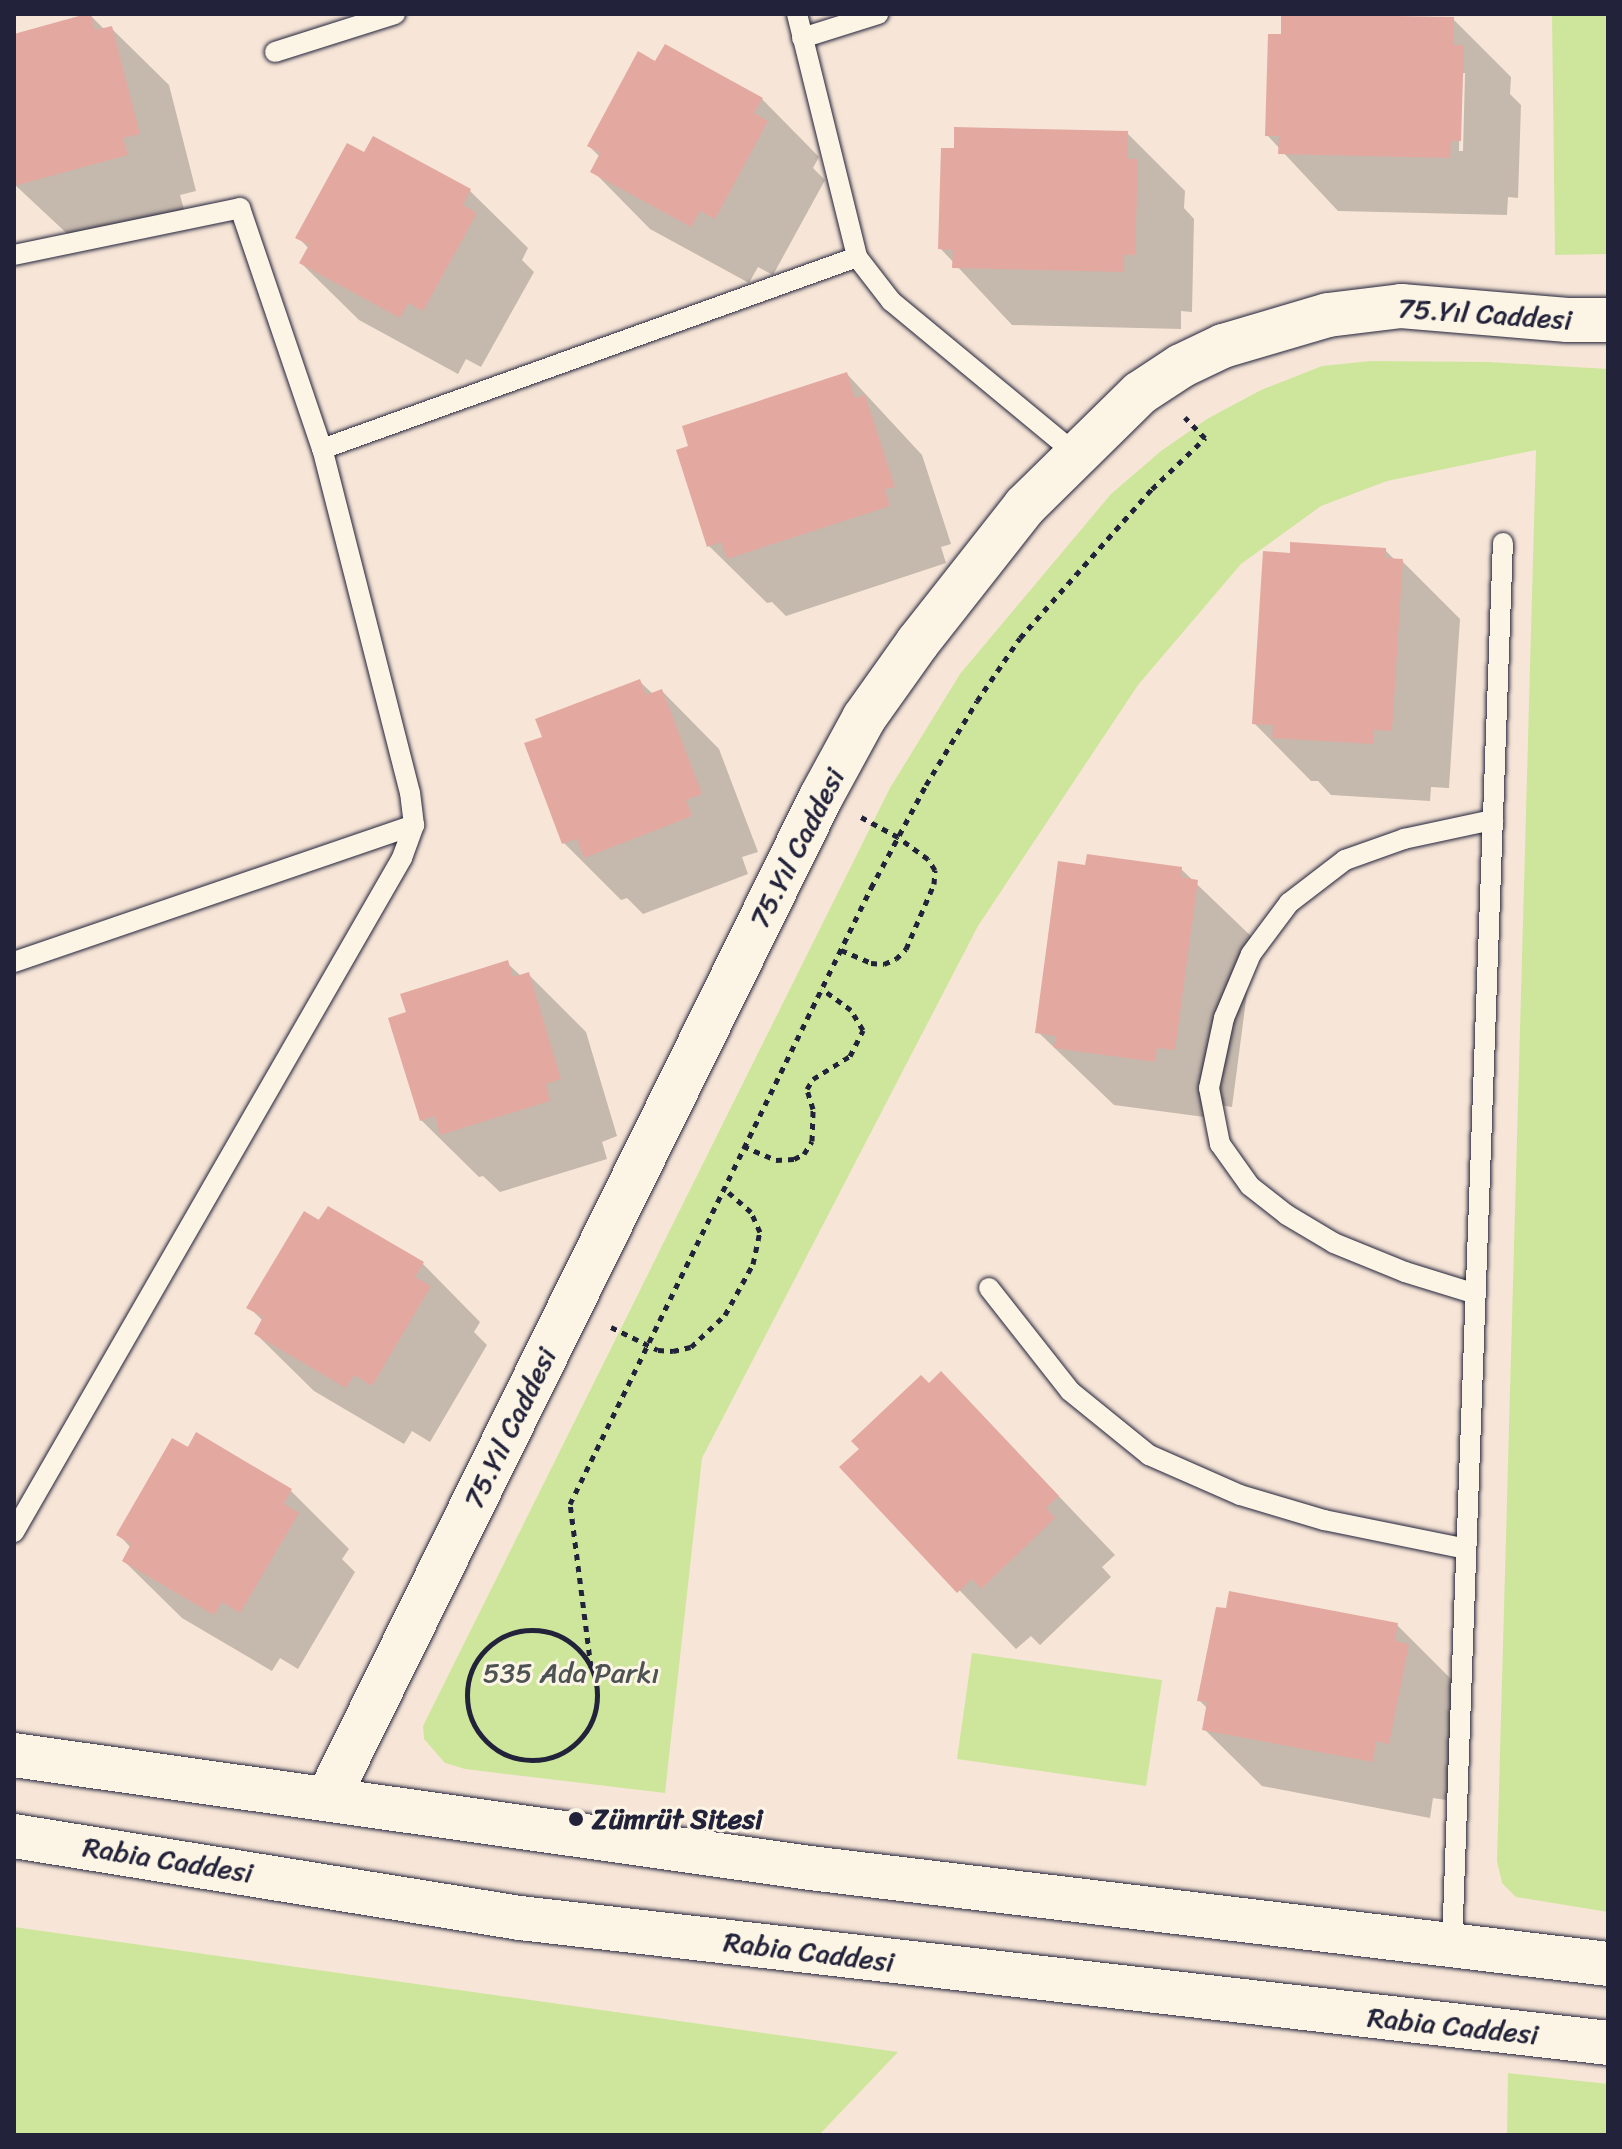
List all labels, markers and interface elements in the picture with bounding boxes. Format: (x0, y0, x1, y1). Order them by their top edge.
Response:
street label: 75.Yıl Caddesi (1398, 291, 1572, 337)
street label: 75.Yıl Caddesi (743, 763, 851, 933)
street label: 75.Yıl Caddesi (457, 1343, 563, 1513)
park label: 535 Ada Parkı (483, 1656, 659, 1690)
place label: Zümrüt Sitesi (592, 1802, 763, 1836)
marker: Zümrüt Sitesi (567, 1810, 585, 1828)
street label: Rabia Caddesi (81, 1830, 255, 1890)
street label: Rabia Caddesi (723, 1925, 895, 1979)
street label: Rabia Caddesi (1367, 2000, 1539, 2052)

